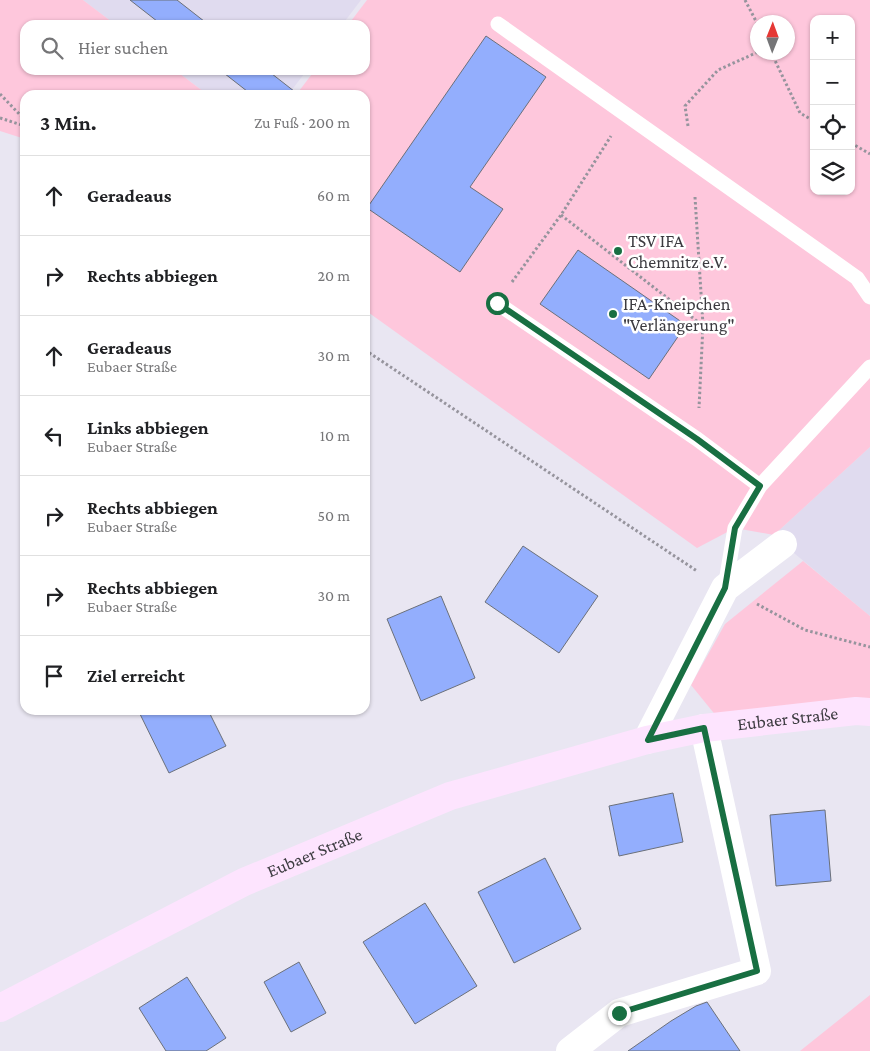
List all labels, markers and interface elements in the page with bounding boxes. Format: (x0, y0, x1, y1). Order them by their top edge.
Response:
north arrow (750, 15, 795, 60)
map controls (810, 15, 855, 195)
button: + (810, 15, 855, 60)
search box (20, 20, 370, 75)
icon: search (38, 34, 66, 62)
text: Hier suchen (78, 37, 168, 58)
button: − (810, 60, 855, 105)
button: locate (810, 105, 855, 150)
text: 3 Min. (40, 111, 97, 135)
text: Zu Fuß · 200 m (254, 114, 350, 131)
button: layers (810, 150, 855, 195)
icon: ahead (40, 182, 68, 210)
text: Geradeaus (87, 185, 172, 206)
text: 60 m (317, 187, 350, 204)
place label: TSV IFA Chemnitz e.V. (628, 231, 727, 272)
marker: TSV IFA Chemnitz e.V. (612, 245, 624, 257)
icon: right (40, 262, 68, 290)
text: Rechts abbiegen (87, 265, 218, 286)
text: 20 m (317, 267, 350, 284)
route start (486, 292, 509, 315)
place label: IFA-Kneipchen "Verlängerung" (623, 294, 735, 335)
marker: IFA-Kneipchen "Verlängerung" (607, 308, 619, 320)
text: Geradeaus (87, 337, 172, 358)
icon: ahead (40, 342, 68, 370)
text: 30 m (318, 347, 350, 364)
text: Eubaer Straße (87, 358, 177, 375)
text: Links abbiegen (87, 417, 209, 438)
icon: left (40, 422, 68, 450)
text: 10 m (320, 427, 350, 444)
text: Eubaer Straße (87, 438, 177, 455)
text: Rechts abbiegen (87, 497, 218, 518)
icon: right (40, 502, 68, 530)
text: 50 m (318, 507, 350, 524)
text: Eubaer Straße (87, 518, 177, 535)
text: Rechts abbiegen (87, 577, 218, 598)
icon: right (40, 582, 68, 610)
text: 30 m (318, 587, 350, 604)
text: Eubaer Straße (87, 598, 177, 615)
icon: arrive (40, 662, 68, 690)
text: Ziel erreicht (87, 665, 185, 686)
street label: Eubaer Straße (736, 703, 839, 734)
street label: Eubaer Straße (264, 824, 365, 881)
route end (608, 1002, 631, 1025)

